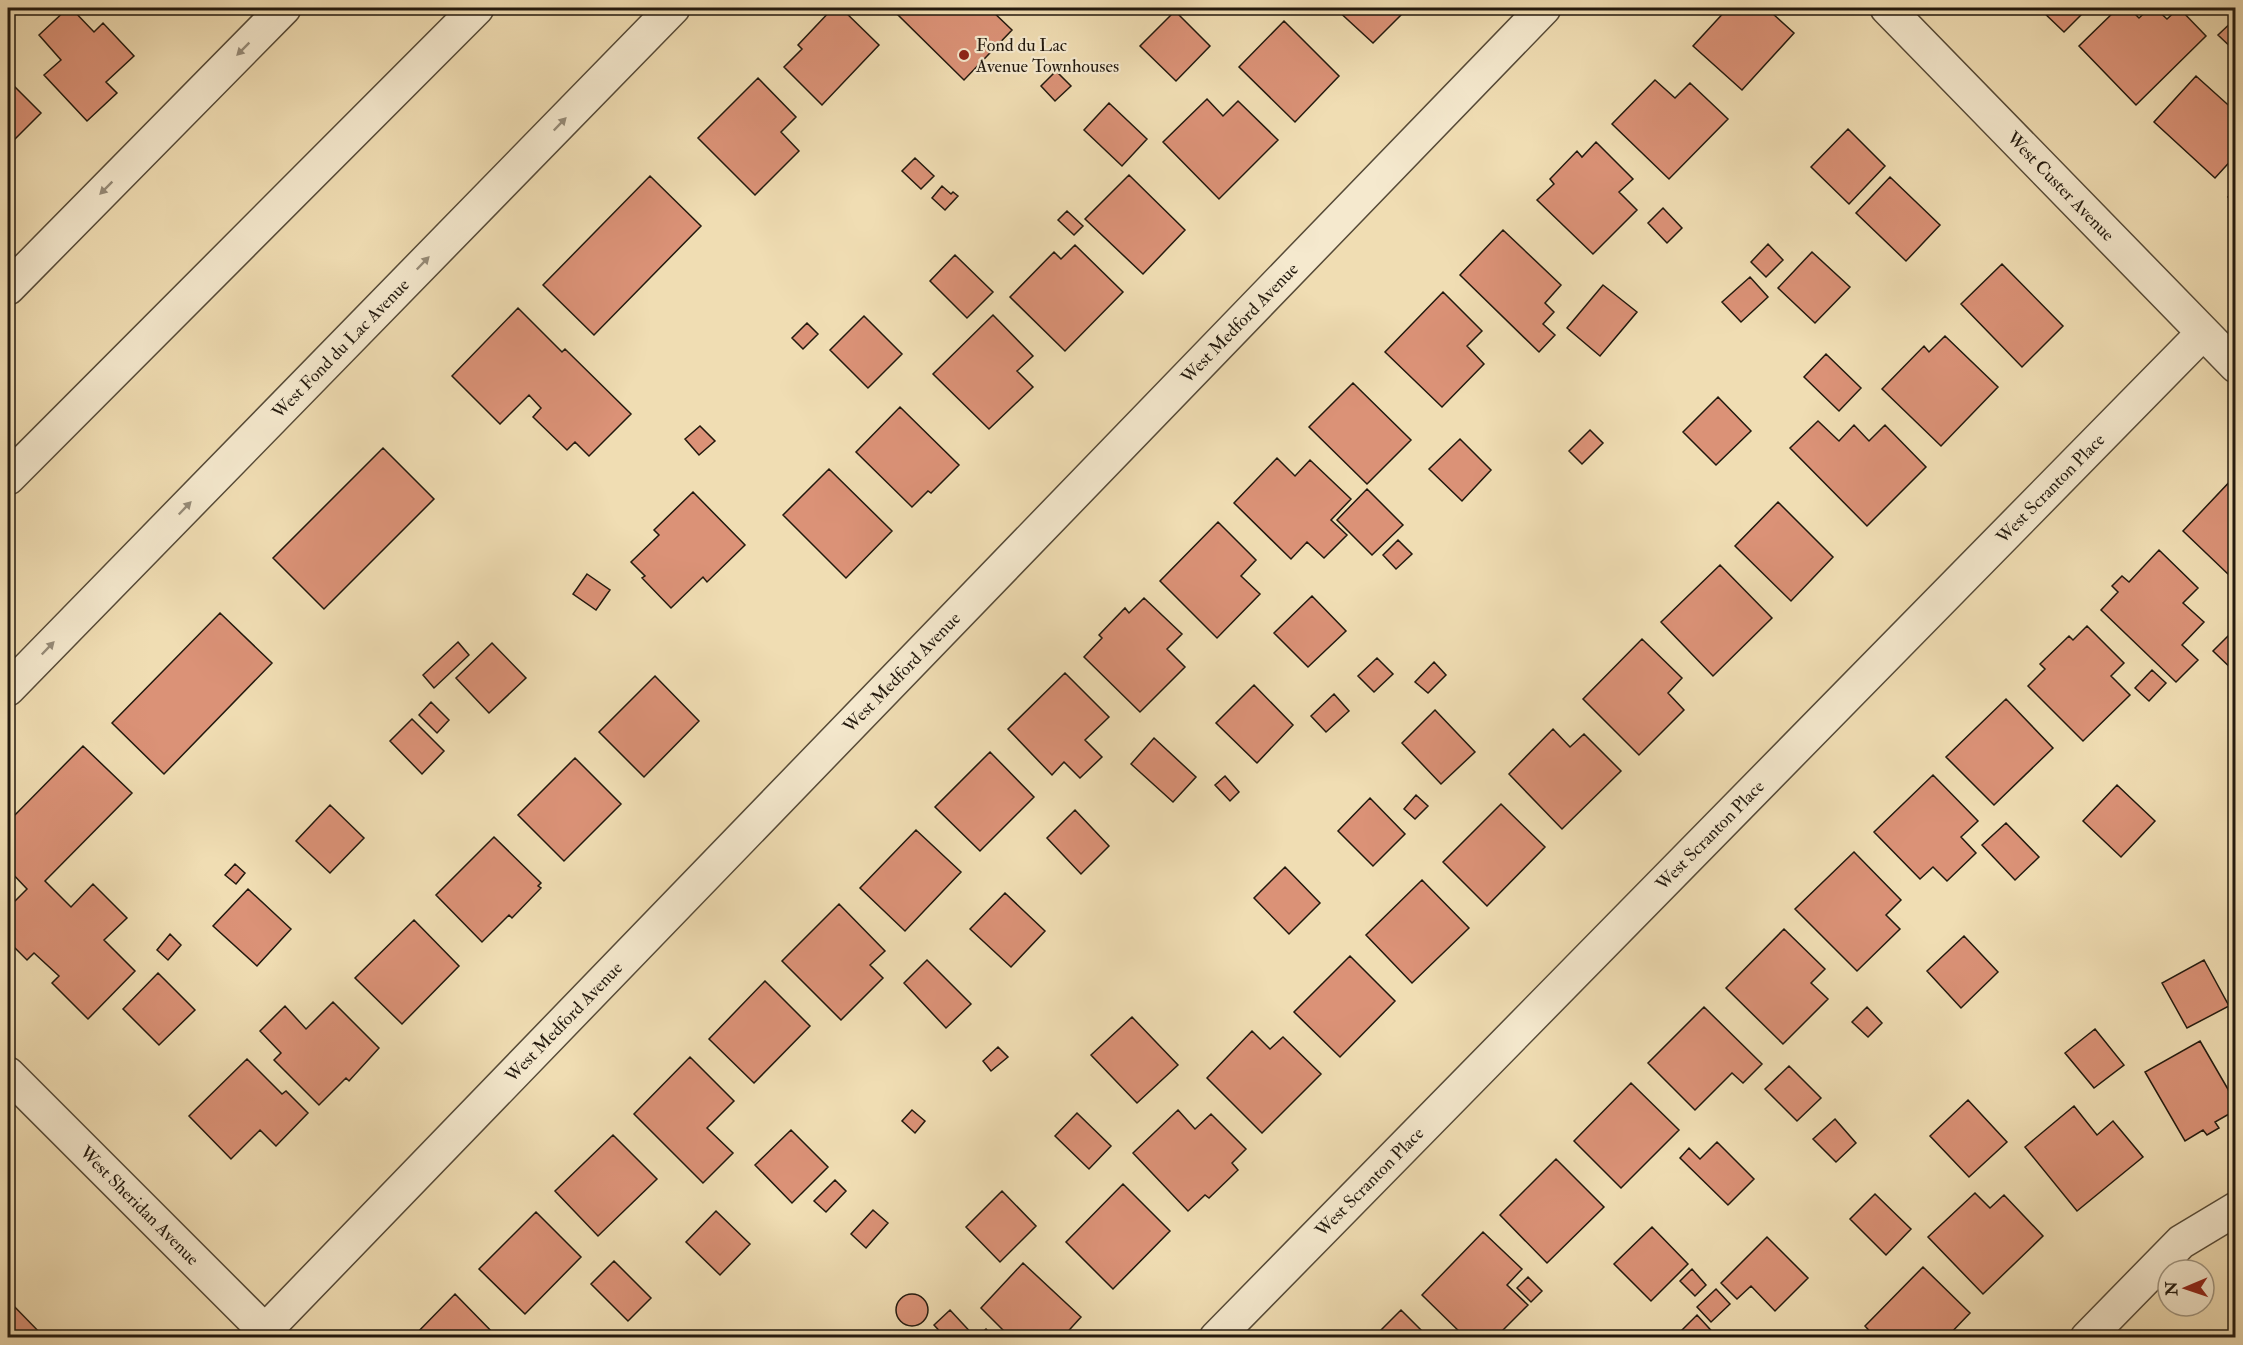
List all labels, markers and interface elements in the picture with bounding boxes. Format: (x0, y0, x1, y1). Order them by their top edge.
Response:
place label: Fond du Lac Avenue Townhouses (975, 34, 1119, 78)
one-way arrow (236, 42, 250, 57)
marker: Fond du Lac Avenue Townhouses (957, 48, 971, 62)
one-way arrow (552, 117, 566, 131)
street label: West Custer Avenue (2001, 126, 2120, 247)
one-way arrow (99, 180, 113, 195)
one-way arrow (416, 257, 430, 271)
street label: West Medford Avenue (1176, 258, 1304, 389)
street label: West Fond du Lac Avenue (267, 273, 415, 424)
street label: West Scranton Place (1991, 428, 2110, 549)
one-way arrow (177, 501, 191, 515)
street label: West Medford Avenue (838, 607, 966, 739)
one-way arrow (41, 641, 55, 655)
street label: West Scranton Place (1650, 775, 1770, 896)
street label: West Medford Avenue (500, 956, 628, 1088)
street label: West Scranton Place (1310, 1122, 1429, 1243)
street label: West Sheridan Avenue (74, 1140, 204, 1271)
north arrow (2156, 1258, 2216, 1318)
text: N (2162, 1280, 2182, 1297)

